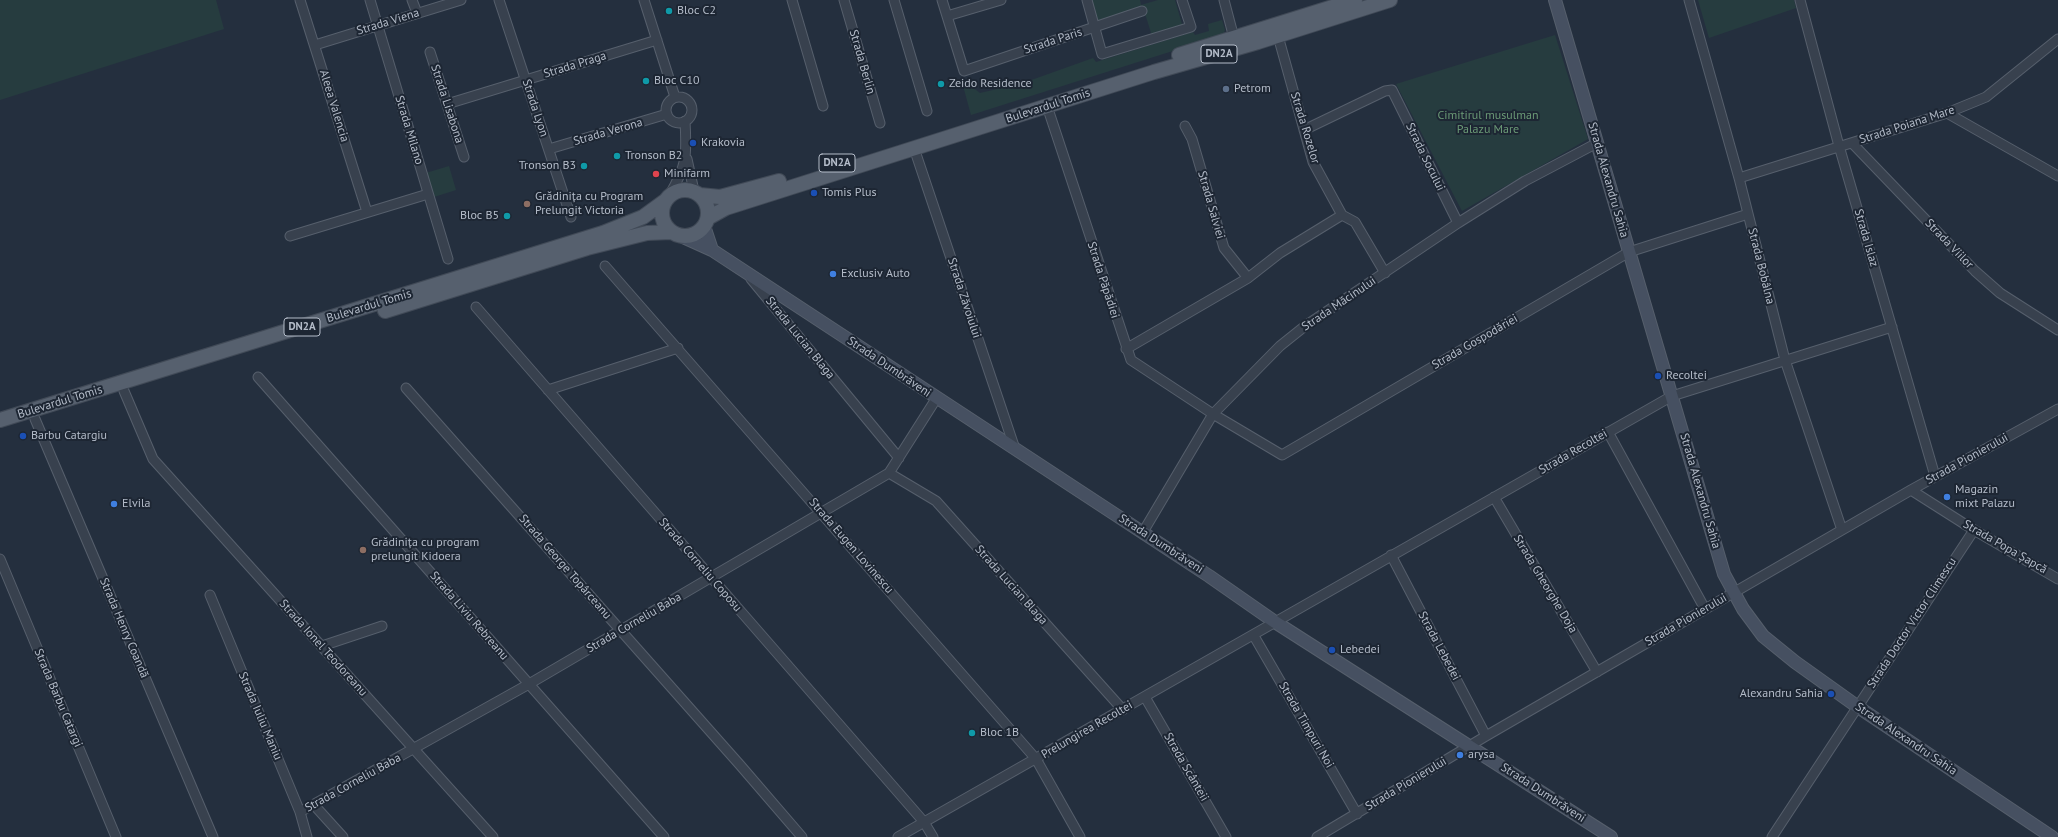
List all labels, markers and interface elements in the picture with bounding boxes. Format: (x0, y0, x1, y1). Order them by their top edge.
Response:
place label: Bloc C2 (677, 4, 716, 18)
street label: Strada Viena (355, 6, 421, 38)
marker: Bloc C2 (664, 6, 674, 16)
street label: Strada Paris (1022, 25, 1084, 57)
street label: Strada Berlin (846, 28, 878, 96)
road number: DN2A (1201, 45, 1237, 63)
street label: Strada Praga (542, 49, 608, 81)
street label: Strada Lisabona (427, 63, 467, 145)
street label: Aleea Valencia (316, 68, 352, 144)
place label: Bloc C10 (654, 74, 699, 88)
marker: Bloc C10 (641, 76, 651, 86)
street label: Strada Lyon (519, 77, 551, 139)
place label: Zeido Residence (949, 77, 1032, 91)
marker: Zeido Residence (936, 79, 946, 89)
place label: Petrom (1234, 82, 1271, 96)
marker: Petrom (1221, 84, 1231, 94)
street label: Bulevardul Tomis (1004, 86, 1092, 126)
street label: Strada Rozelor (1287, 90, 1323, 166)
street label: Strada Milano (392, 94, 426, 166)
street label: Strada Poiana Mare (1858, 103, 1956, 147)
park label: Cimitirul musulman Palazu Mare (1437, 109, 1539, 137)
street label: Strada Verona (572, 115, 644, 149)
street label: Strada Socului (1402, 121, 1448, 193)
street label: Strada Alexandru Sahia (1585, 121, 1631, 239)
place label: Krakovia (701, 136, 745, 150)
marker: Krakovia (688, 138, 698, 148)
place label: Tronson B2 (625, 149, 682, 163)
marker: Tronson B2 (612, 151, 622, 161)
road number: DN2A (819, 154, 855, 172)
place label: Tronson B3 (519, 159, 576, 173)
marker: Tronson B3 (579, 161, 589, 171)
place label: Minifarm (664, 167, 710, 181)
marker: Minifarm (651, 169, 661, 179)
street label: Strada Salviei (1194, 169, 1228, 241)
place label: Tomis Plus (822, 186, 877, 200)
marker: Tomis Plus (809, 188, 819, 198)
place label: Grădinița cu Program Prelungit Victoria (535, 190, 643, 218)
marker: Grădinița cu Program Prelungit Victoria (522, 199, 532, 209)
street label: Strada Islaz (1851, 207, 1881, 269)
place label: Bloc B5 (460, 209, 499, 223)
marker: Bloc B5 (502, 211, 512, 221)
street label: Strada Viilor (1922, 216, 1976, 272)
street label: Strada Bobâlna (1745, 226, 1777, 306)
street label: Strada Păpădiei (1084, 240, 1122, 320)
street label: Strada Zăvoiului (944, 256, 984, 340)
place label: Exclusiv Auto (841, 267, 910, 281)
marker: Exclusiv Auto (828, 269, 838, 279)
street label: Strada Măcinului (1299, 274, 1379, 334)
street label: Bulevardul Tomis (325, 286, 413, 326)
street label: Strada Lucian Blaga (762, 294, 838, 382)
street label: Strada Gospodăriei (1429, 312, 1521, 372)
road number: DN2A (284, 318, 320, 336)
street label: Strada Dumbrăveni (844, 334, 934, 400)
place label: Recoltei (1666, 369, 1707, 383)
marker: Recoltei (1653, 371, 1663, 381)
street label: Bulevardul Tomis (16, 382, 104, 422)
street label: Strada Recoltei (1536, 427, 1610, 477)
place label: Barbu Catargiu (31, 429, 107, 443)
street label: Strada Pionierului (1923, 430, 2011, 488)
marker: Barbu Catargiu (18, 431, 28, 441)
street label: Strada Alexandru Sahia (1677, 432, 1723, 550)
place label: Magazin mixt Palazu (1955, 483, 2015, 511)
marker: Magazin mixt Palazu (1942, 492, 1952, 502)
street label: Strada Eugen Lovinescu (806, 495, 896, 597)
place label: Elvila (122, 497, 150, 511)
marker: Elvila (109, 499, 119, 509)
street label: Strada Dumbrăveni (1116, 511, 1206, 577)
street label: Strada George Topârceanu (516, 512, 614, 622)
street label: Strada Corneliu Coposu (655, 515, 745, 615)
street label: Strada Popa Șapcă (1960, 517, 2050, 577)
street label: Strada Gheorghe Doja (1510, 532, 1580, 636)
place label: Grădinița cu program prelungit Kidoera (371, 536, 479, 564)
street label: Strada Lucian Blaga (972, 542, 1050, 628)
marker: Grădinița cu program prelungit Kidoera (358, 545, 368, 555)
street label: Strada Doctor Victor Climescu (1864, 555, 1960, 691)
street label: Strada Liviu Rebreanu (427, 569, 511, 663)
street label: Strada Henry Coandă (96, 576, 152, 680)
street label: Strada Corneliu Baba (584, 590, 684, 656)
street label: Strada Pionierului (1643, 591, 1729, 649)
street label: Strada Ionel Teodoreanu (276, 597, 370, 699)
street label: Strada Lebedei (1415, 609, 1463, 683)
place label: Lebedei (1340, 643, 1380, 657)
marker: Lebedei (1327, 645, 1337, 655)
street label: Strada Barbu Catargi (31, 647, 85, 749)
street label: Strada Iuliu Maniu (235, 670, 285, 762)
street label: Strada Timpuri Noi (1276, 679, 1336, 771)
place label: Alexandru Sahia (1740, 687, 1823, 701)
marker: Alexandru Sahia (1826, 689, 1836, 699)
street label: Prelungirea Recoltei (1039, 698, 1135, 762)
street label: Strada Alexandru Sahia (1852, 700, 1960, 778)
place label: Bloc 1B (980, 726, 1019, 740)
marker: Bloc 1B (967, 728, 977, 738)
street label: Strada Scânteii (1161, 730, 1211, 804)
place label: arysa (1468, 748, 1495, 762)
marker: arysa (1455, 750, 1465, 760)
street label: Strada Corneliu Baba (303, 751, 403, 815)
street label: Strada Pionierului (1363, 754, 1449, 814)
street label: Strada Dumbrăveni (1498, 760, 1588, 826)

